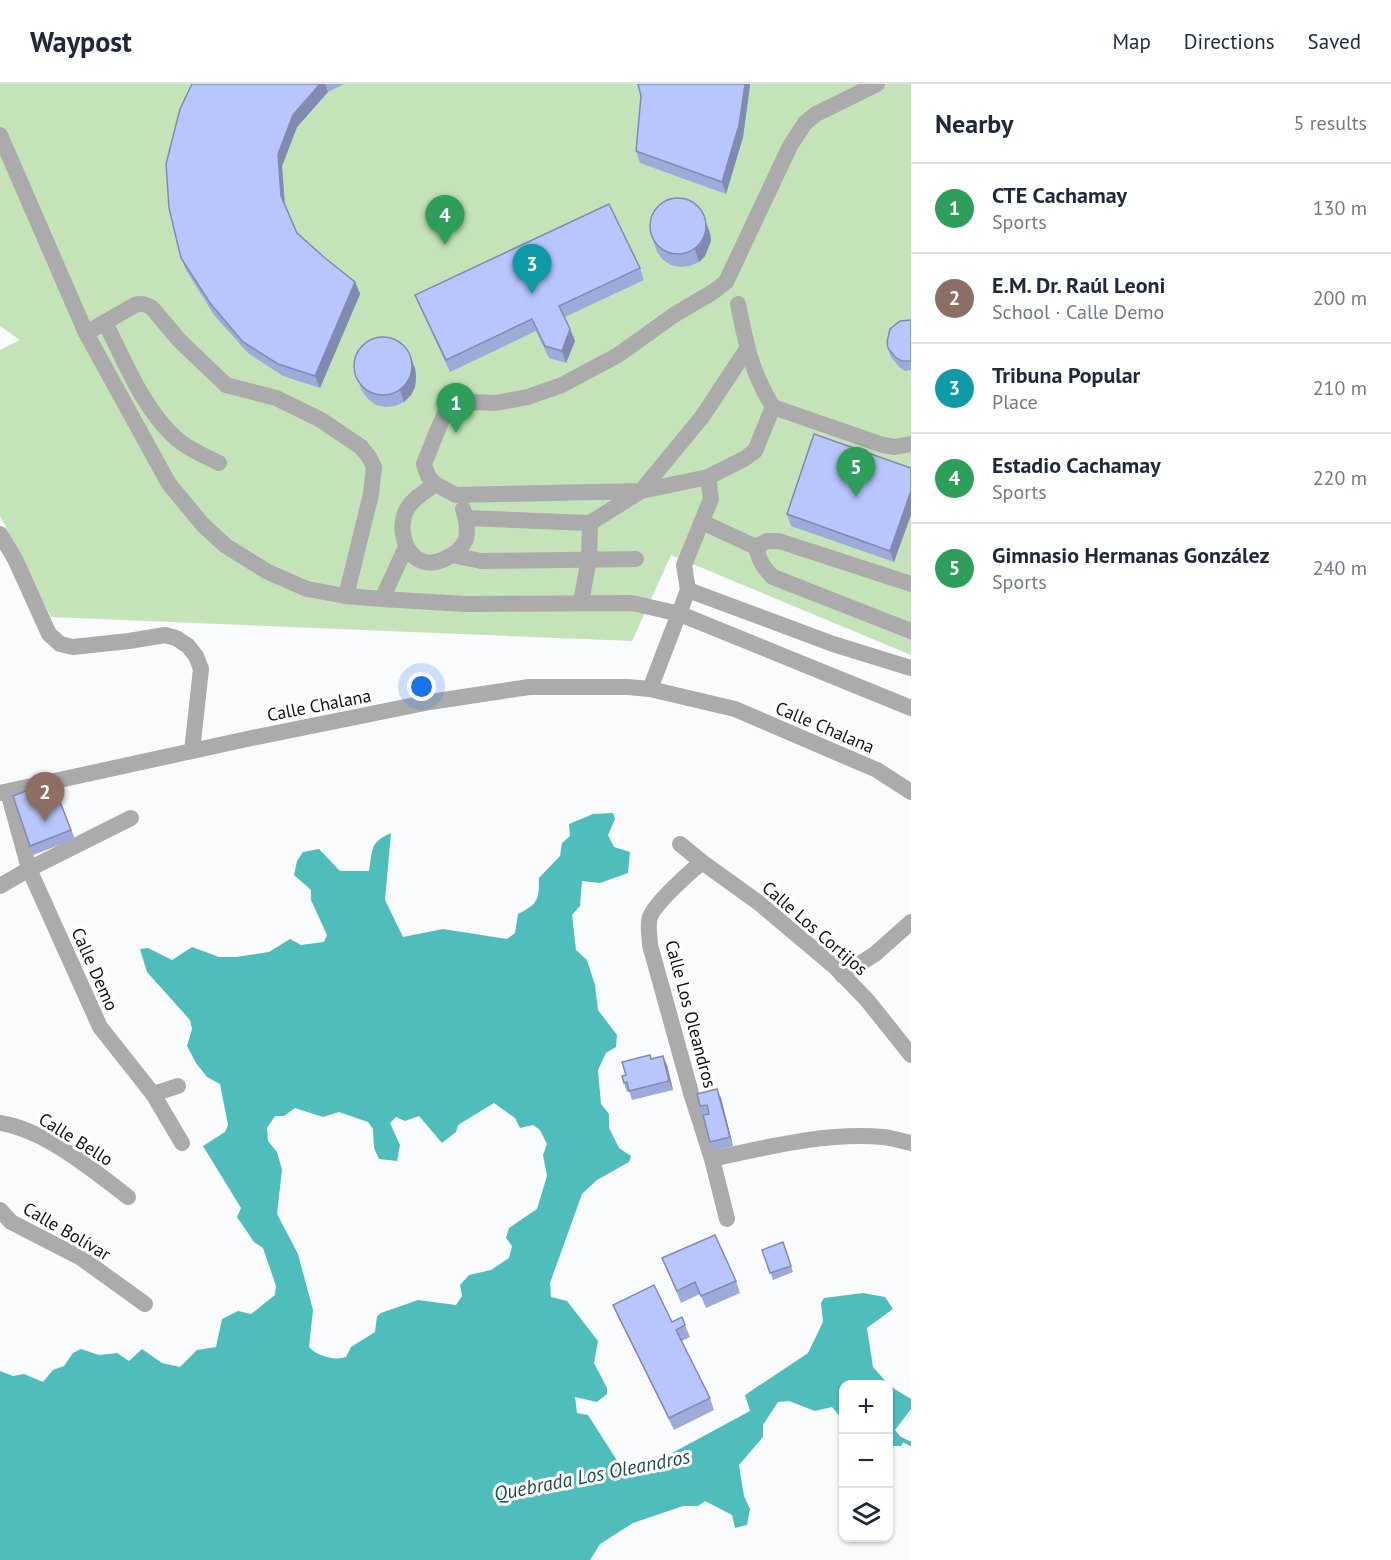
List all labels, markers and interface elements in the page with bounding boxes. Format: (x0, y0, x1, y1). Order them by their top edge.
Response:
text: Waypost (30, 23, 132, 60)
text: Map (1112, 28, 1151, 55)
text: Directions (1184, 28, 1275, 55)
text: Saved (1308, 28, 1361, 55)
text: Nearby (935, 107, 1013, 140)
text: 5 results (1294, 110, 1367, 136)
text: CTE Cachamay (992, 181, 1127, 209)
text: 1 (949, 195, 960, 221)
text: 130 m (1313, 195, 1367, 221)
pin: 4 (426, 196, 464, 245)
text: Sports (992, 209, 1047, 235)
pin: 3 (512, 244, 552, 294)
text: E.M. Dr. Raúl Leoni (992, 271, 1165, 299)
text: 2 (949, 285, 960, 311)
text: 200 m (1313, 285, 1367, 311)
text: School · Calle Demo (992, 299, 1164, 325)
text: Tribuna Popular (992, 361, 1140, 389)
text: 3 (949, 375, 960, 401)
text: 210 m (1313, 375, 1367, 401)
pin: 1 (436, 384, 476, 433)
text: Place (992, 389, 1038, 415)
pin: 5 (836, 448, 876, 497)
text: Estadio Cachamay (992, 451, 1161, 479)
text: 4 (949, 465, 960, 491)
text: 220 m (1313, 465, 1367, 491)
text: Sports (992, 479, 1047, 505)
text: Gimnasio Hermanas González (992, 541, 1270, 569)
text: 5 (949, 555, 960, 581)
text: 240 m (1313, 555, 1367, 581)
text: Sports (992, 569, 1047, 595)
your location (407, 672, 436, 701)
street label: Calle Chalana (265, 684, 373, 726)
street label: Calle Chalana (772, 696, 878, 758)
pin: 2 (26, 772, 64, 822)
street label: Calle Los Cortijos (757, 876, 873, 980)
street label: Calle Demo (66, 924, 124, 1014)
street label: Calle Los Oleandros (660, 938, 722, 1090)
street label: Calle Bello (35, 1107, 117, 1171)
street label: Calle Bolívar (19, 1197, 115, 1265)
map controls (839, 1380, 893, 1542)
button: + (839, 1380, 893, 1434)
button: − (839, 1434, 893, 1488)
water label: Quebrada Los Oleandros (492, 1443, 692, 1507)
button: layers (839, 1488, 893, 1542)

